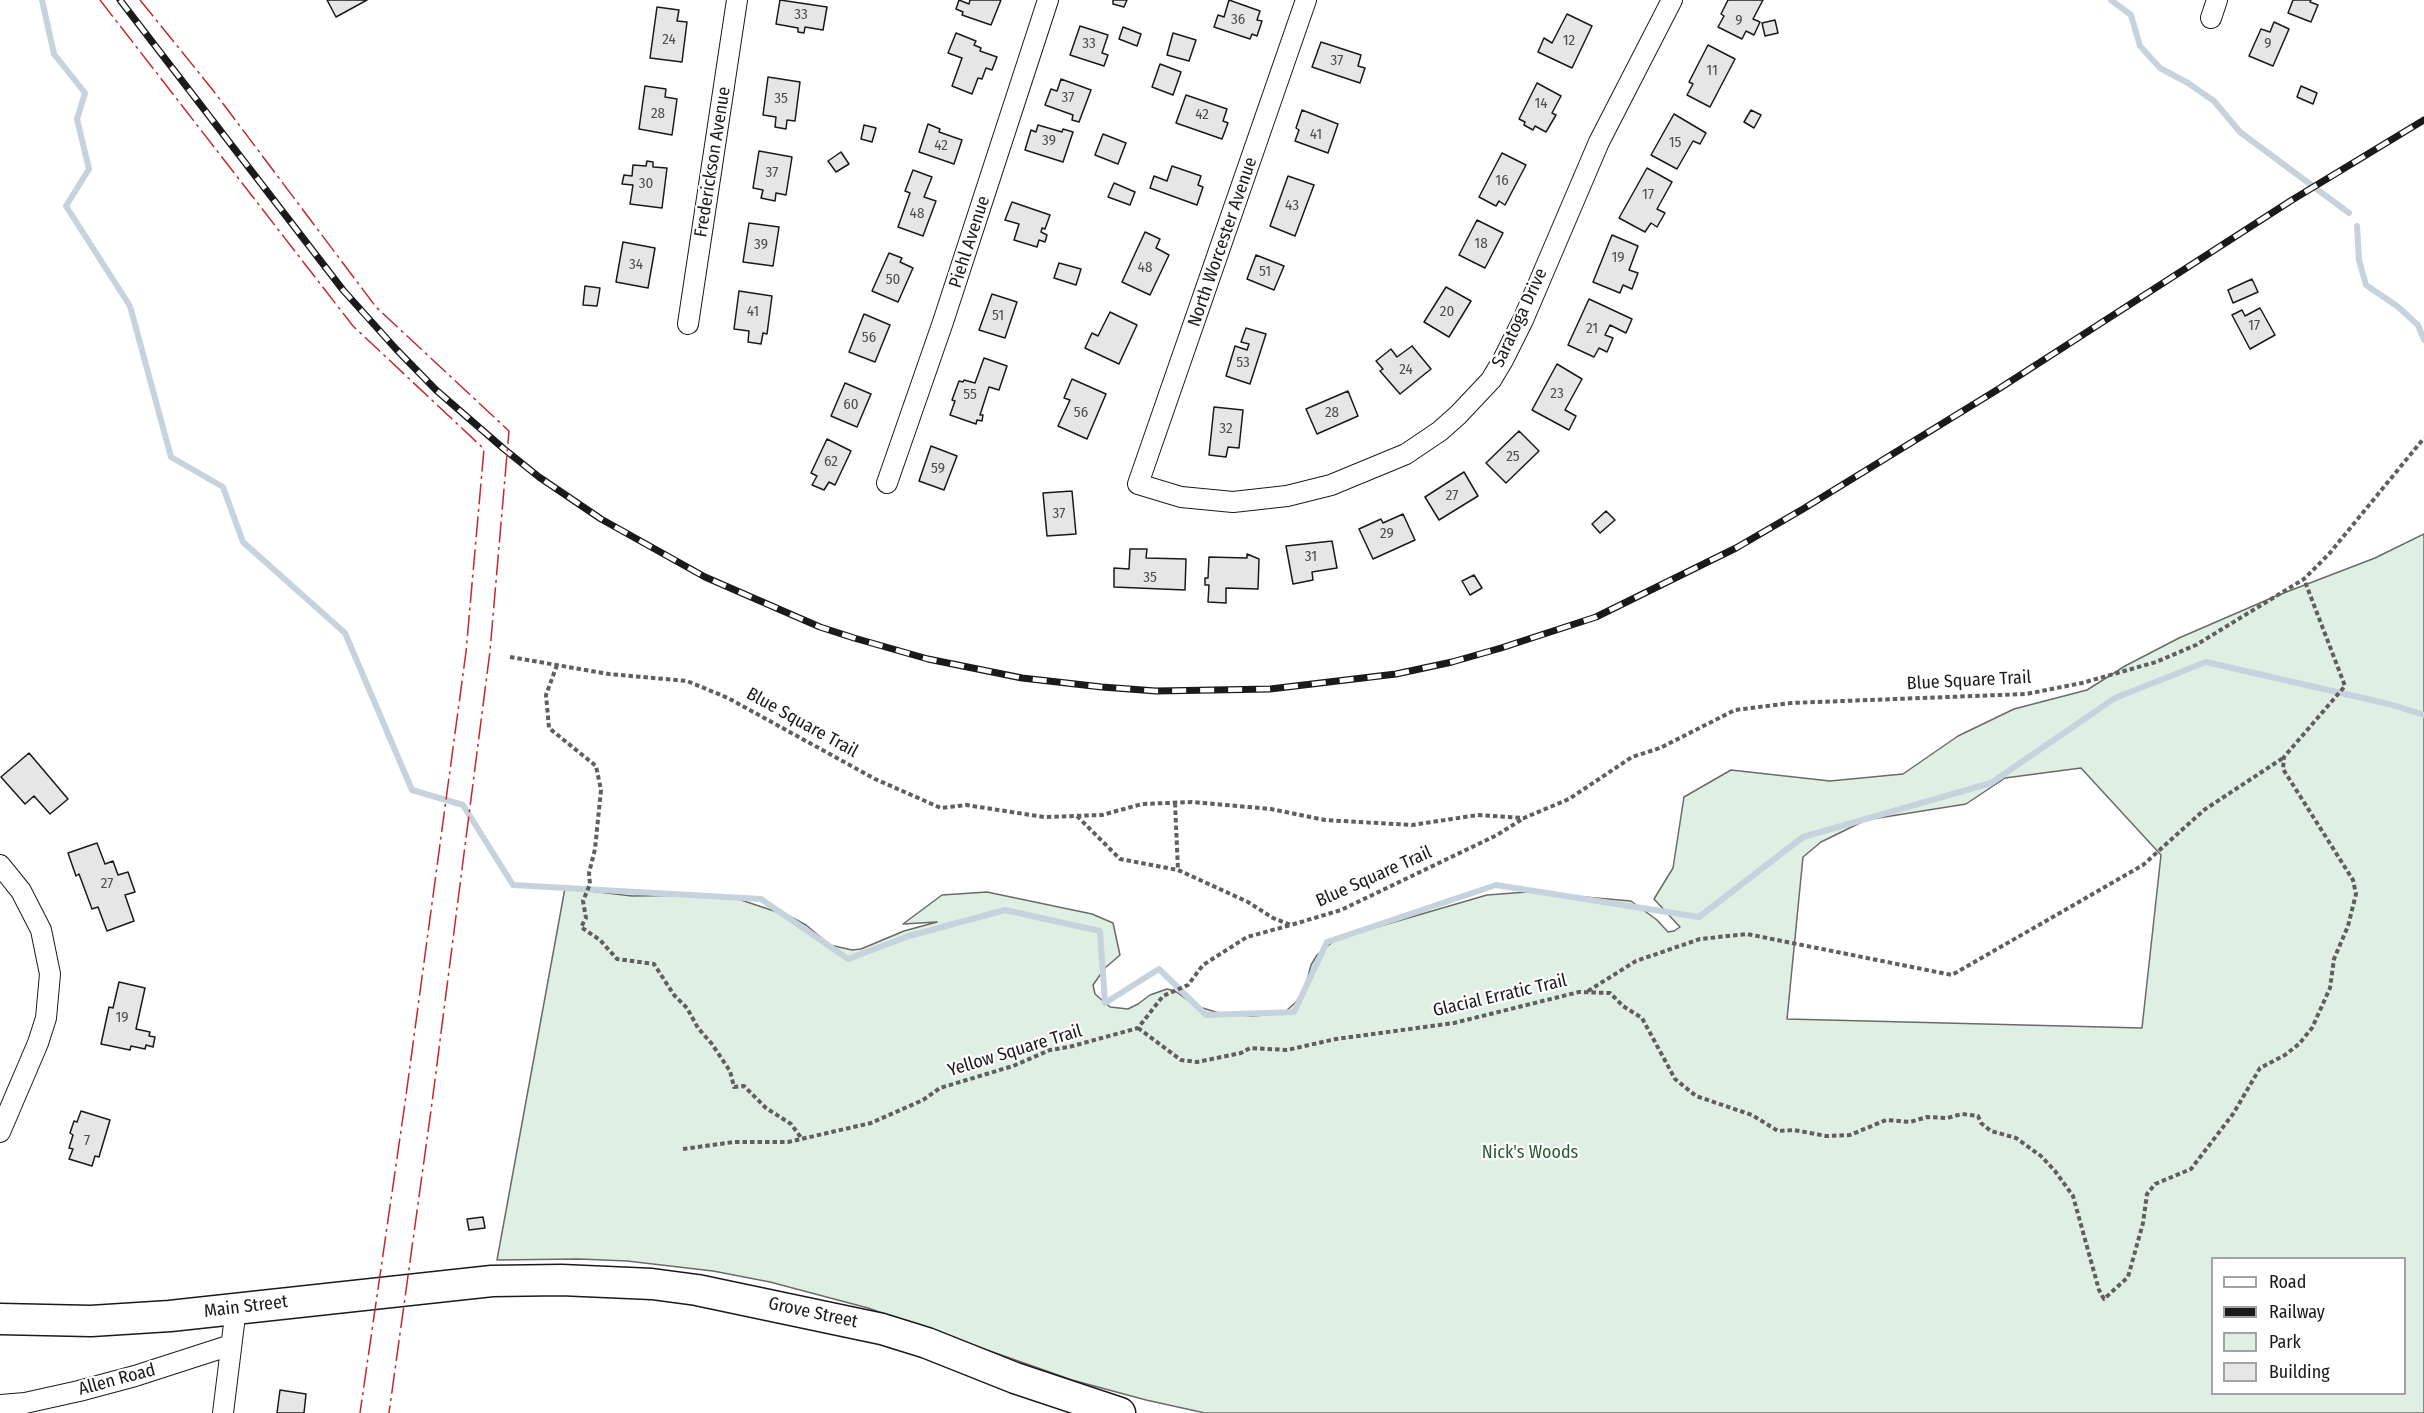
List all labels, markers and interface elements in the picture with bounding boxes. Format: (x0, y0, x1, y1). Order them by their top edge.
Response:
house number: 33 (794, 6, 808, 24)
house number: 36 (1231, 11, 1245, 29)
house number: 9 (1735, 12, 1743, 30)
house number: 24 (662, 31, 676, 49)
house number: 12 (1563, 32, 1575, 50)
house number: 33 (1082, 35, 1096, 53)
house number: 9 (2264, 35, 2272, 53)
house number: 37 (1331, 52, 1343, 70)
house number: 11 (1706, 62, 1718, 80)
street label: Frederickson Avenue (690, 85, 736, 239)
house number: 37 (1062, 89, 1074, 107)
house number: 35 (774, 90, 788, 108)
house number: 14 (1534, 95, 1548, 113)
house number: 28 (651, 105, 665, 123)
house number: 42 (1195, 106, 1209, 124)
house number: 41 (1310, 126, 1322, 144)
house number: 39 (1042, 132, 1056, 150)
house number: 15 (1669, 134, 1681, 152)
house number: 42 (934, 137, 948, 155)
street label: North Worcester Avenue (1184, 154, 1262, 330)
house number: 37 (766, 164, 778, 182)
house number: 16 (1495, 172, 1509, 190)
house number: 30 (639, 175, 653, 193)
house number: 17 (1642, 186, 1654, 204)
street label: Piehl Avenue (945, 193, 995, 291)
house number: 43 (1285, 197, 1299, 215)
house number: 48 (910, 205, 924, 223)
house number: 18 (1474, 235, 1488, 253)
house number: 39 (754, 236, 768, 254)
house number: 19 (1611, 249, 1625, 267)
house number: 34 (629, 256, 643, 274)
house number: 48 (1138, 259, 1152, 277)
house number: 51 (1259, 263, 1271, 281)
street label: Saratoga Drive (1488, 265, 1552, 371)
house number: 50 (886, 271, 900, 289)
house number: 41 (747, 303, 759, 321)
house number: 20 (1440, 303, 1454, 321)
house number: 51 (992, 307, 1004, 325)
house number: 17 (2248, 317, 2260, 335)
house number: 21 (1586, 320, 1598, 338)
house number: 56 (862, 329, 876, 347)
house number: 53 (1236, 354, 1250, 372)
house number: 24 (1399, 361, 1413, 379)
house number: 23 (1550, 385, 1564, 403)
house number: 55 (963, 386, 977, 404)
house number: 60 (843, 396, 859, 414)
house number: 56 (1074, 404, 1088, 422)
house number: 28 (1325, 404, 1339, 422)
house number: 32 (1219, 420, 1233, 438)
house number: 25 (1506, 448, 1520, 466)
house number: 62 (824, 453, 838, 471)
house number: 59 (931, 460, 945, 478)
house number: 27 (1446, 487, 1458, 505)
house number: 37 (1053, 505, 1065, 523)
house number: 29 (1380, 525, 1394, 543)
house number: 31 (1305, 548, 1317, 566)
house number: 35 (1143, 569, 1157, 587)
street label: Blue Square Trail (1906, 667, 2032, 695)
street label: Blue Square Trail (742, 683, 862, 763)
street label: Blue Square Trail (1313, 842, 1435, 912)
house number: 27 (101, 875, 113, 893)
street label: Glacial Erratic Trail (1431, 970, 1569, 1022)
house number: 19 (115, 1009, 129, 1027)
street label: Yellow Square Trail (945, 1020, 1085, 1082)
house number: 7 (84, 1132, 90, 1150)
park label: Nick's Woods (1482, 1142, 1578, 1164)
legend (2211, 1257, 2406, 1395)
text: Road (2269, 1271, 2306, 1293)
street label: Main Street (203, 1291, 289, 1323)
street label: Grove Street (766, 1293, 860, 1333)
text: Railway (2269, 1301, 2325, 1323)
text: Park (2269, 1331, 2301, 1353)
street label: Allen Road (76, 1359, 158, 1401)
text: Building (2269, 1361, 2330, 1383)

